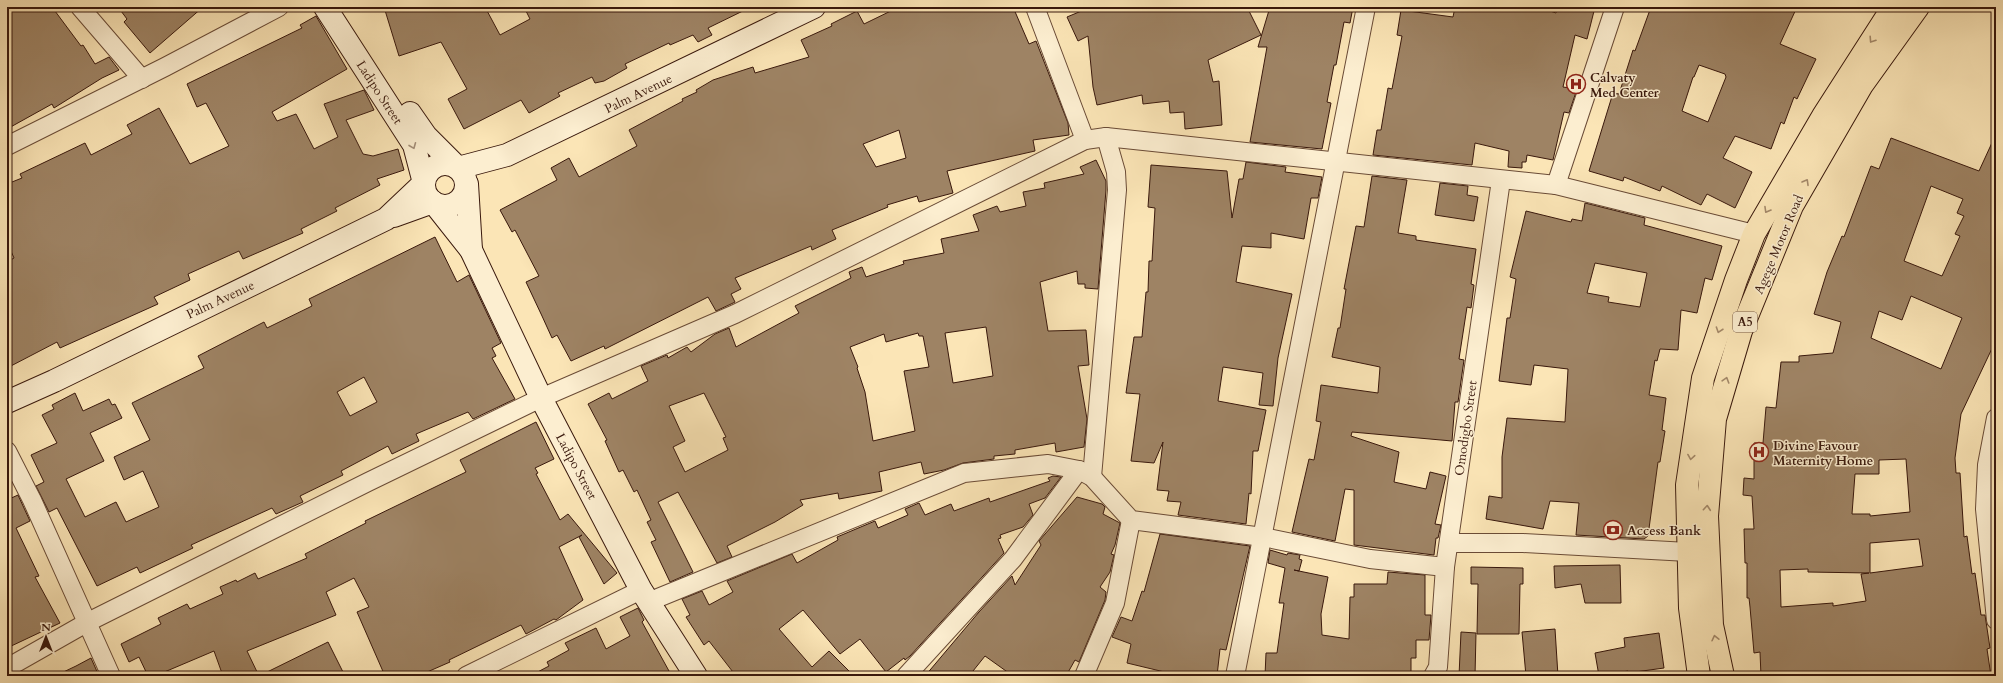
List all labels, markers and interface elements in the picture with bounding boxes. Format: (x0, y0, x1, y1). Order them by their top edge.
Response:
one-way arrow (1869, 36, 1877, 43)
street label: Ladipo Street (352, 57, 407, 128)
place label: Calvaty Med Center (1590, 69, 1660, 102)
street label: Palm Avenue (602, 70, 675, 118)
hospital icon: Calvaty Med Center (1565, 73, 1587, 95)
one-way arrow (409, 143, 417, 150)
one-way arrow (1801, 179, 1808, 186)
street label: Agege Motor Road (1750, 192, 1808, 297)
one-way arrow (1765, 206, 1772, 213)
street label: Palm Avenue (183, 276, 258, 324)
road number: A5 (1733, 312, 1757, 332)
one-way arrow (1715, 327, 1724, 334)
one-way arrow (1721, 377, 1730, 384)
street label: Omodigbo Street (1450, 379, 1482, 477)
street label: Ladipo Street (551, 430, 601, 503)
place label: Divine Favour Maternity Home (1773, 437, 1873, 470)
hospital icon: Divine Favour Maternity Home (1748, 441, 1770, 463)
one-way arrow (1687, 454, 1696, 460)
one-way arrow (1703, 505, 1712, 511)
bank icon: Access Bank (1602, 519, 1624, 541)
place label: Access Bank (1627, 522, 1702, 540)
north arrow (26, 617, 66, 657)
text: N (41, 620, 51, 635)
one-way arrow (1711, 635, 1719, 641)

